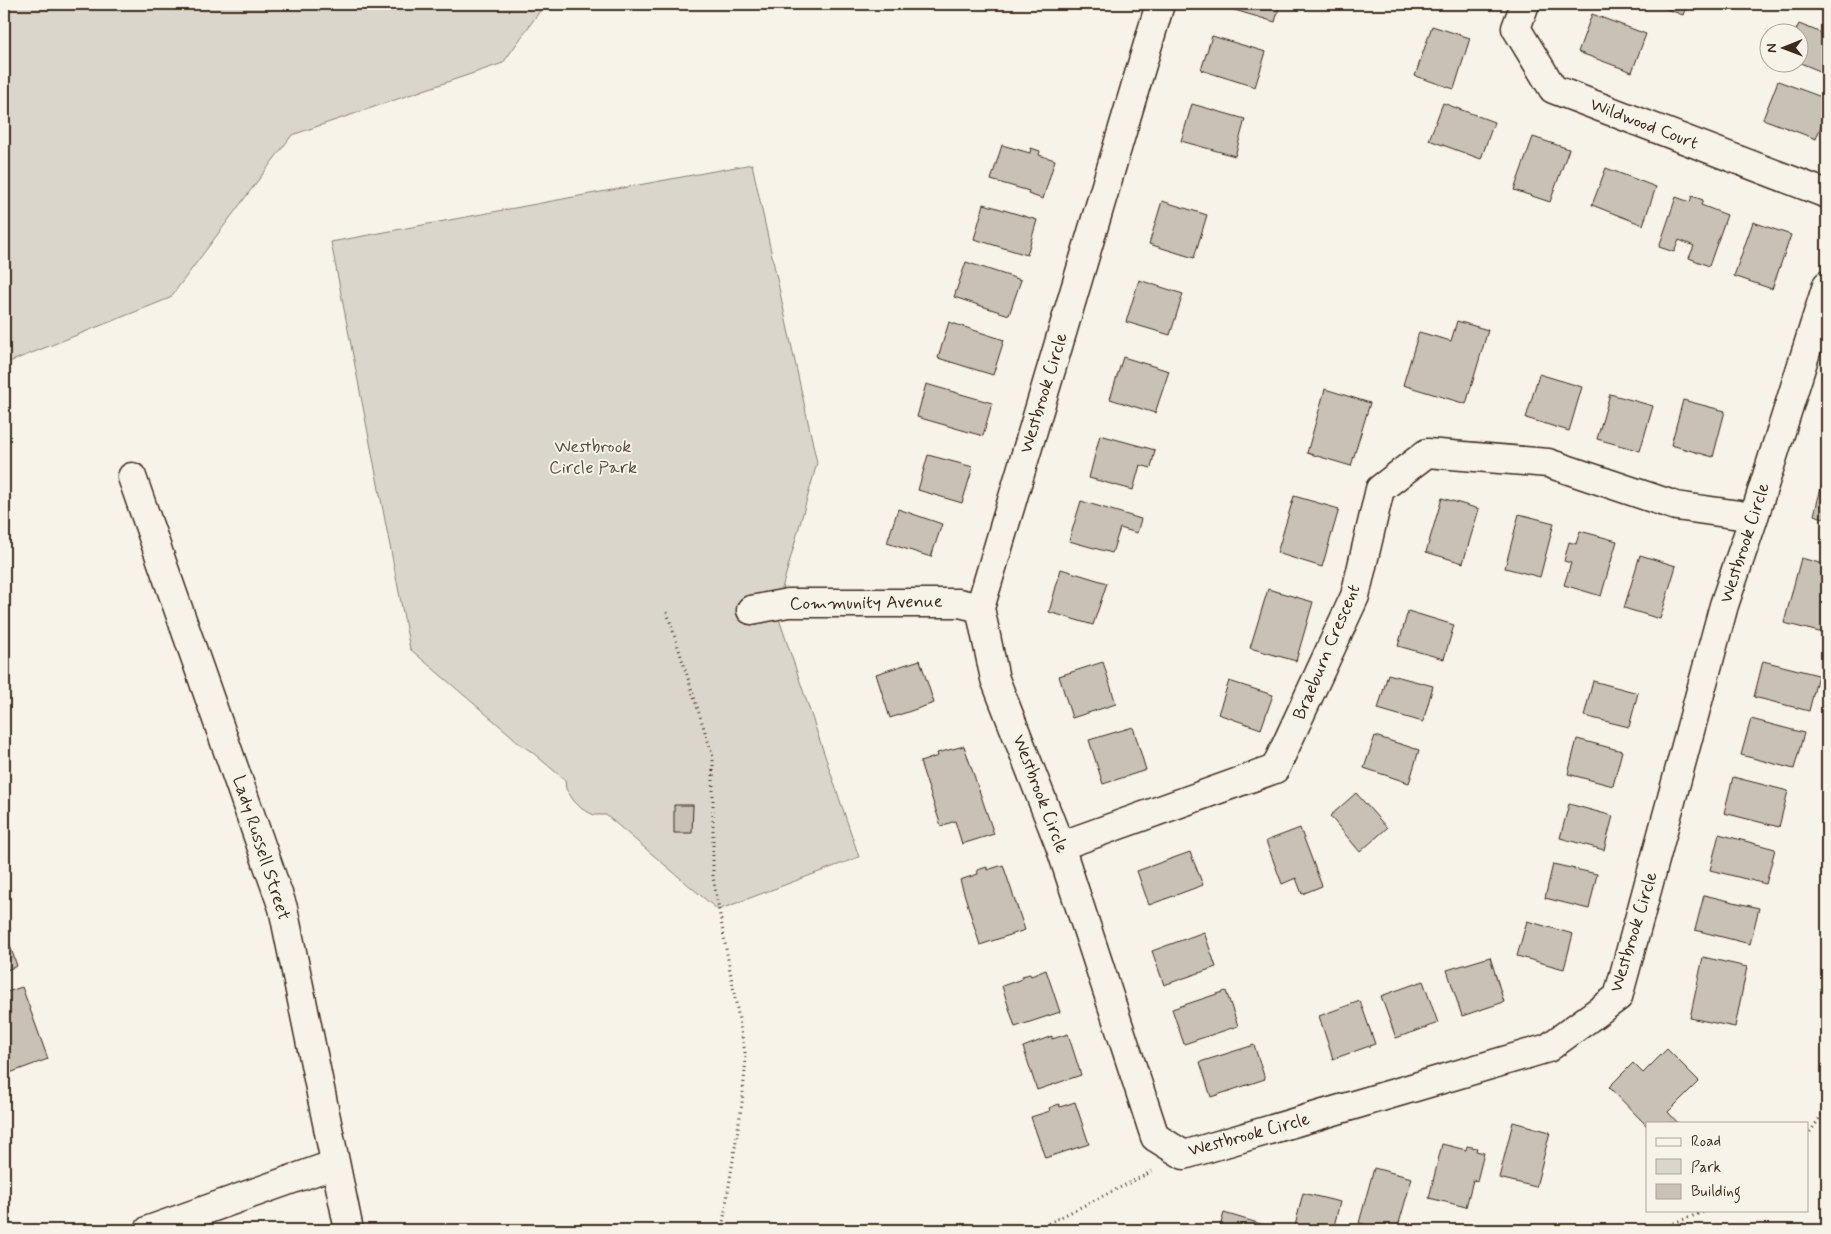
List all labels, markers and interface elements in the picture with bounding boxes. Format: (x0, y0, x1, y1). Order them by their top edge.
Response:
north arrow (1758, 22, 1808, 72)
text: N (1763, 43, 1781, 53)
street label: Wildwood Court (1586, 92, 1702, 156)
street label: Westbrook Circle (1014, 330, 1074, 456)
park label: Westbrook Circle Park (549, 435, 637, 480)
street label: Westbrook Circle (1714, 480, 1776, 606)
street label: Braeburn Crescent (1288, 580, 1366, 723)
street label: Community Avenue (789, 590, 943, 616)
street label: Westbrook Circle (1006, 731, 1074, 857)
street label: Lady Russell Street (226, 773, 296, 923)
street label: Westbrook Circle (1604, 869, 1664, 995)
street label: Westbrook Circle (1185, 1107, 1313, 1163)
legend (1646, 1122, 1808, 1212)
text: Road (1691, 1132, 1721, 1152)
text: Park (1691, 1158, 1721, 1178)
text: Building (1691, 1182, 1741, 1203)

